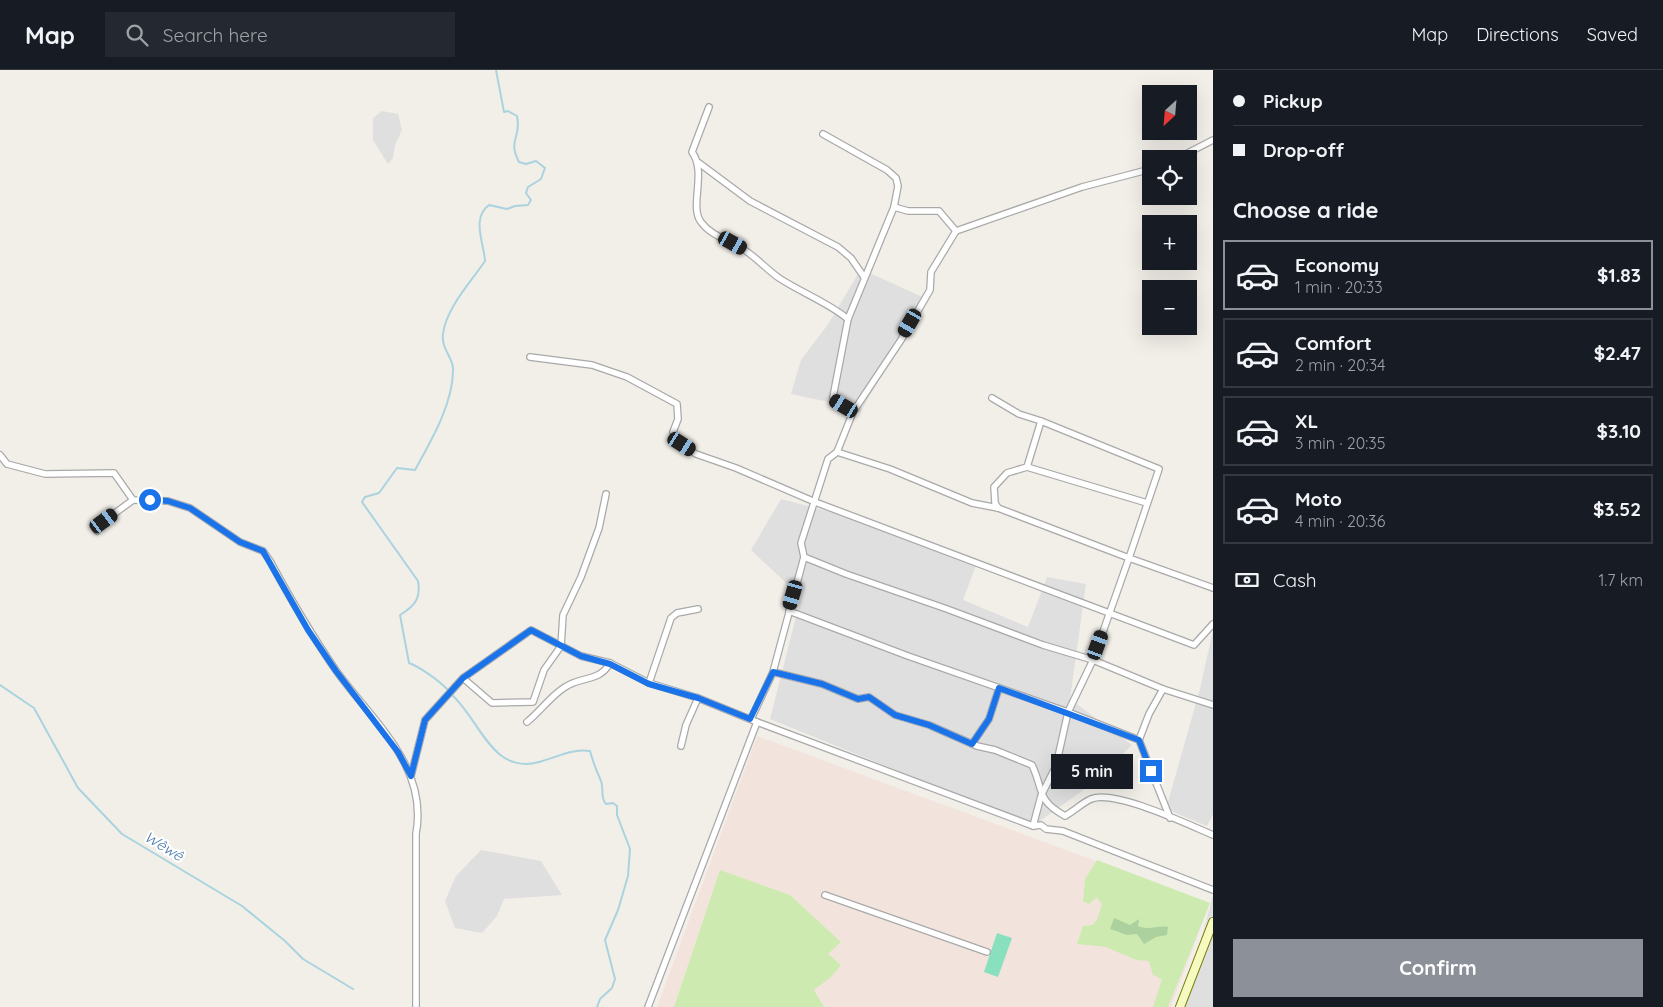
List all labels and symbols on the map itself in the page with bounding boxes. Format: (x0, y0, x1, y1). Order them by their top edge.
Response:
north arrow (1142, 85, 1198, 140)
car (716, 229, 749, 257)
car (896, 306, 923, 340)
car (827, 392, 860, 420)
car (665, 430, 698, 458)
route start (139, 489, 161, 511)
car (87, 506, 120, 536)
car (781, 579, 804, 611)
car (1085, 628, 1110, 662)
callout: 5 min (1051, 754, 1134, 788)
route end (1140, 760, 1162, 782)
water label: Wêwê (141, 827, 188, 865)

